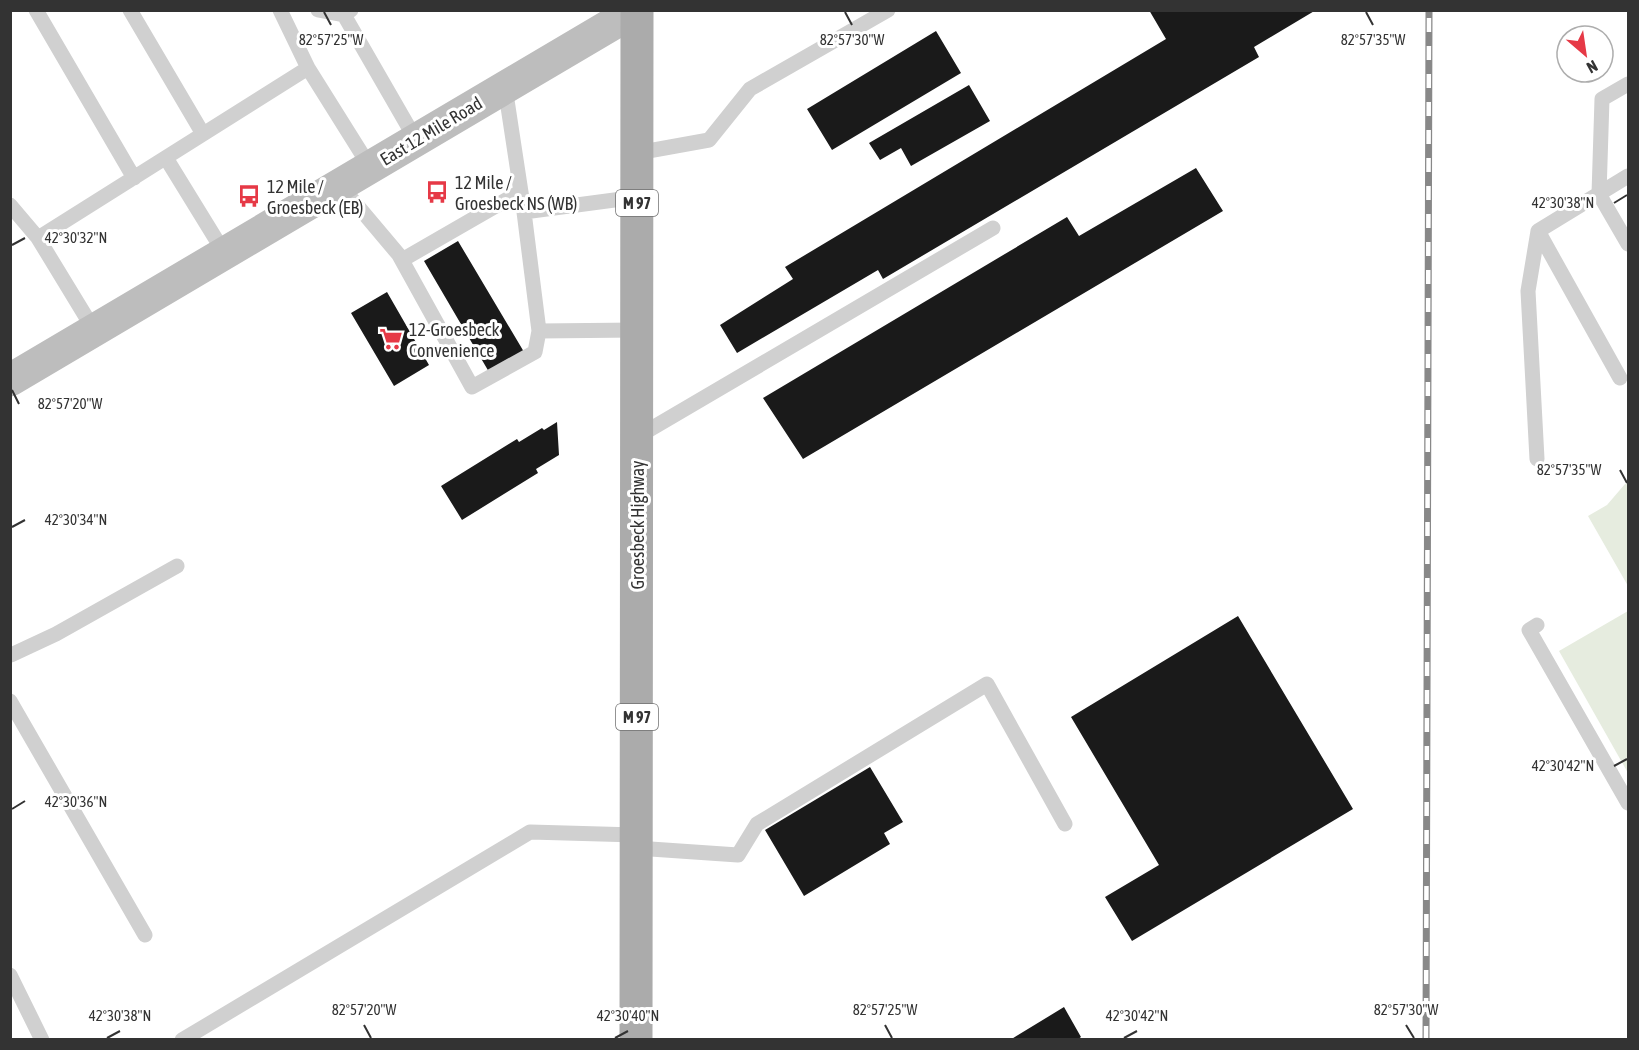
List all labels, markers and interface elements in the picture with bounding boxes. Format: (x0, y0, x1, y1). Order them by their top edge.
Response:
north arrow (1555, 24, 1615, 84)
text: 82°57'25"W (299, 31, 363, 48)
text: 82°57'30"W (820, 31, 884, 48)
text: 82°57'35"W (1341, 31, 1405, 48)
text: N (1584, 57, 1601, 77)
street label: East 12 Mile Road (376, 92, 486, 170)
place label: 12 Mile / Groesbeck NS (WB) (455, 172, 577, 214)
place label: 12 Mile / Groesbeck (EB) (267, 176, 363, 218)
bus stop icon: 12 Mile / Groesbeck NS (WB) (424, 179, 450, 205)
bus stop icon: 12 Mile / Groesbeck (EB) (236, 183, 262, 209)
road number: M 97 (616, 190, 658, 216)
text: 42°30'38"N (1532, 194, 1594, 211)
text: 42°30'32"N (45, 229, 107, 246)
place label: 12-Groesbeck Convenience (409, 319, 500, 361)
supermarket icon: 12-Groesbeck Convenience (378, 326, 404, 352)
text: 82°57'20"W (38, 395, 102, 412)
street label: Groesbeck Highway (627, 461, 648, 589)
text: 82°57'35"W (1537, 461, 1601, 478)
text: 42°30'34"N (45, 511, 107, 528)
road number: M 97 (616, 704, 658, 730)
text: 42°30'42"N (1532, 757, 1594, 774)
text: 42°30'36"N (45, 793, 107, 810)
text: 82°57'20"W (332, 1001, 396, 1018)
text: 82°57'25"W (853, 1001, 917, 1018)
text: 82°57'30"W (1374, 1001, 1438, 1018)
text: 42°30'38"N (89, 1007, 151, 1024)
text: 42°30'40"N (597, 1007, 659, 1024)
text: 42°30'42"N (1106, 1007, 1168, 1024)

